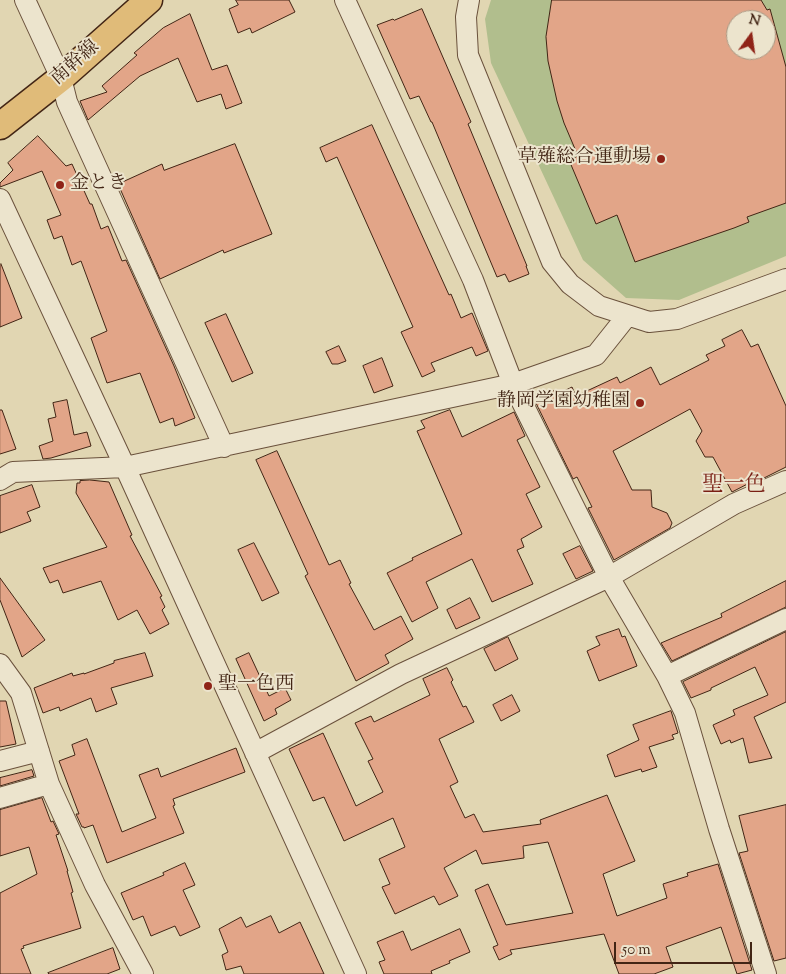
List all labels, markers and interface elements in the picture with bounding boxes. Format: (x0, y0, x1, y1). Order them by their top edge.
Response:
north arrow (726, 10, 776, 60)
text: N (747, 10, 762, 32)
street label: 南幹線 (47, 37, 105, 91)
place label: 草薙総合運動場 (518, 148, 651, 170)
marker: 草薙総合運動場 (655, 153, 667, 165)
place label: 金とき (70, 174, 127, 196)
marker: 金とき (54, 179, 66, 191)
place label: 静岡学園幼稚園 (497, 392, 630, 414)
marker: 静岡学園幼稚園 (634, 397, 646, 409)
district label: 聖一色 (703, 473, 765, 499)
place label: 聖一色西 (218, 675, 294, 697)
marker: 聖一色西 (202, 680, 214, 692)
scale bar (616, 932, 754, 964)
text: 50 m (622, 940, 651, 961)

